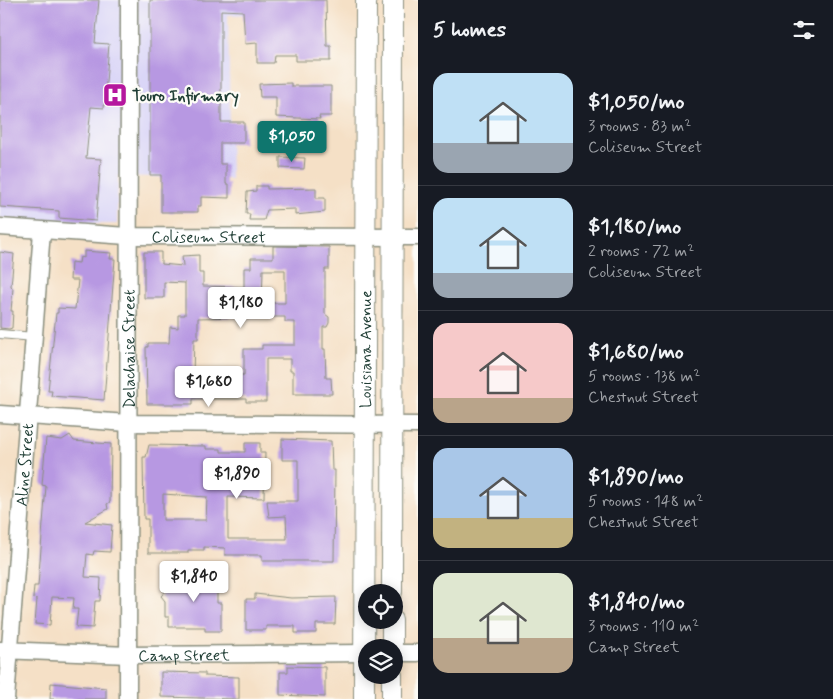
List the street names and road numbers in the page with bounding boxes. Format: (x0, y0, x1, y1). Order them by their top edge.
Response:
street label: Coliseum Street (151, 227, 266, 248)
street label: Delachaise Street (119, 289, 141, 409)
street label: Louisiana Avenue (356, 290, 377, 408)
street label: Aline Street (12, 423, 39, 507)
street label: Camp Street (138, 645, 230, 667)

